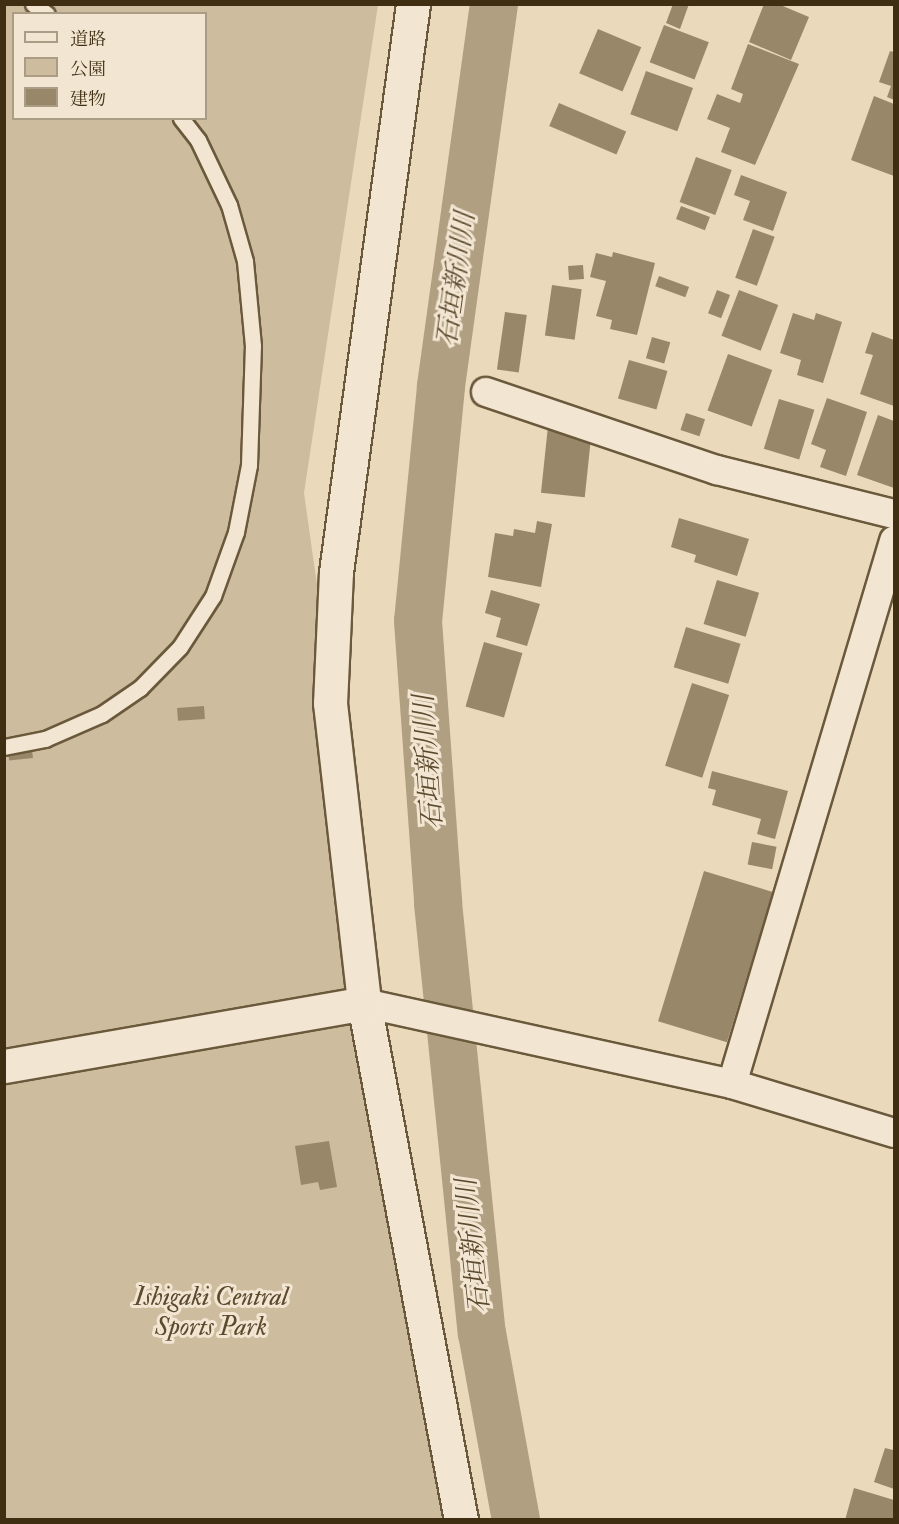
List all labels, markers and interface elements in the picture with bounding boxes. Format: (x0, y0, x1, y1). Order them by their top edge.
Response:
legend (12, 12, 207, 120)
text: 道路 (70, 28, 106, 51)
text: 公園 (70, 58, 106, 81)
text: 建物 (70, 88, 106, 111)
water label: 石垣新川川 (431, 210, 481, 348)
water label: 石垣新川川 (407, 694, 449, 830)
water label: 石垣新川川 (450, 1177, 496, 1315)
park label: Ishigaki Central Sports Park (134, 1282, 288, 1344)

